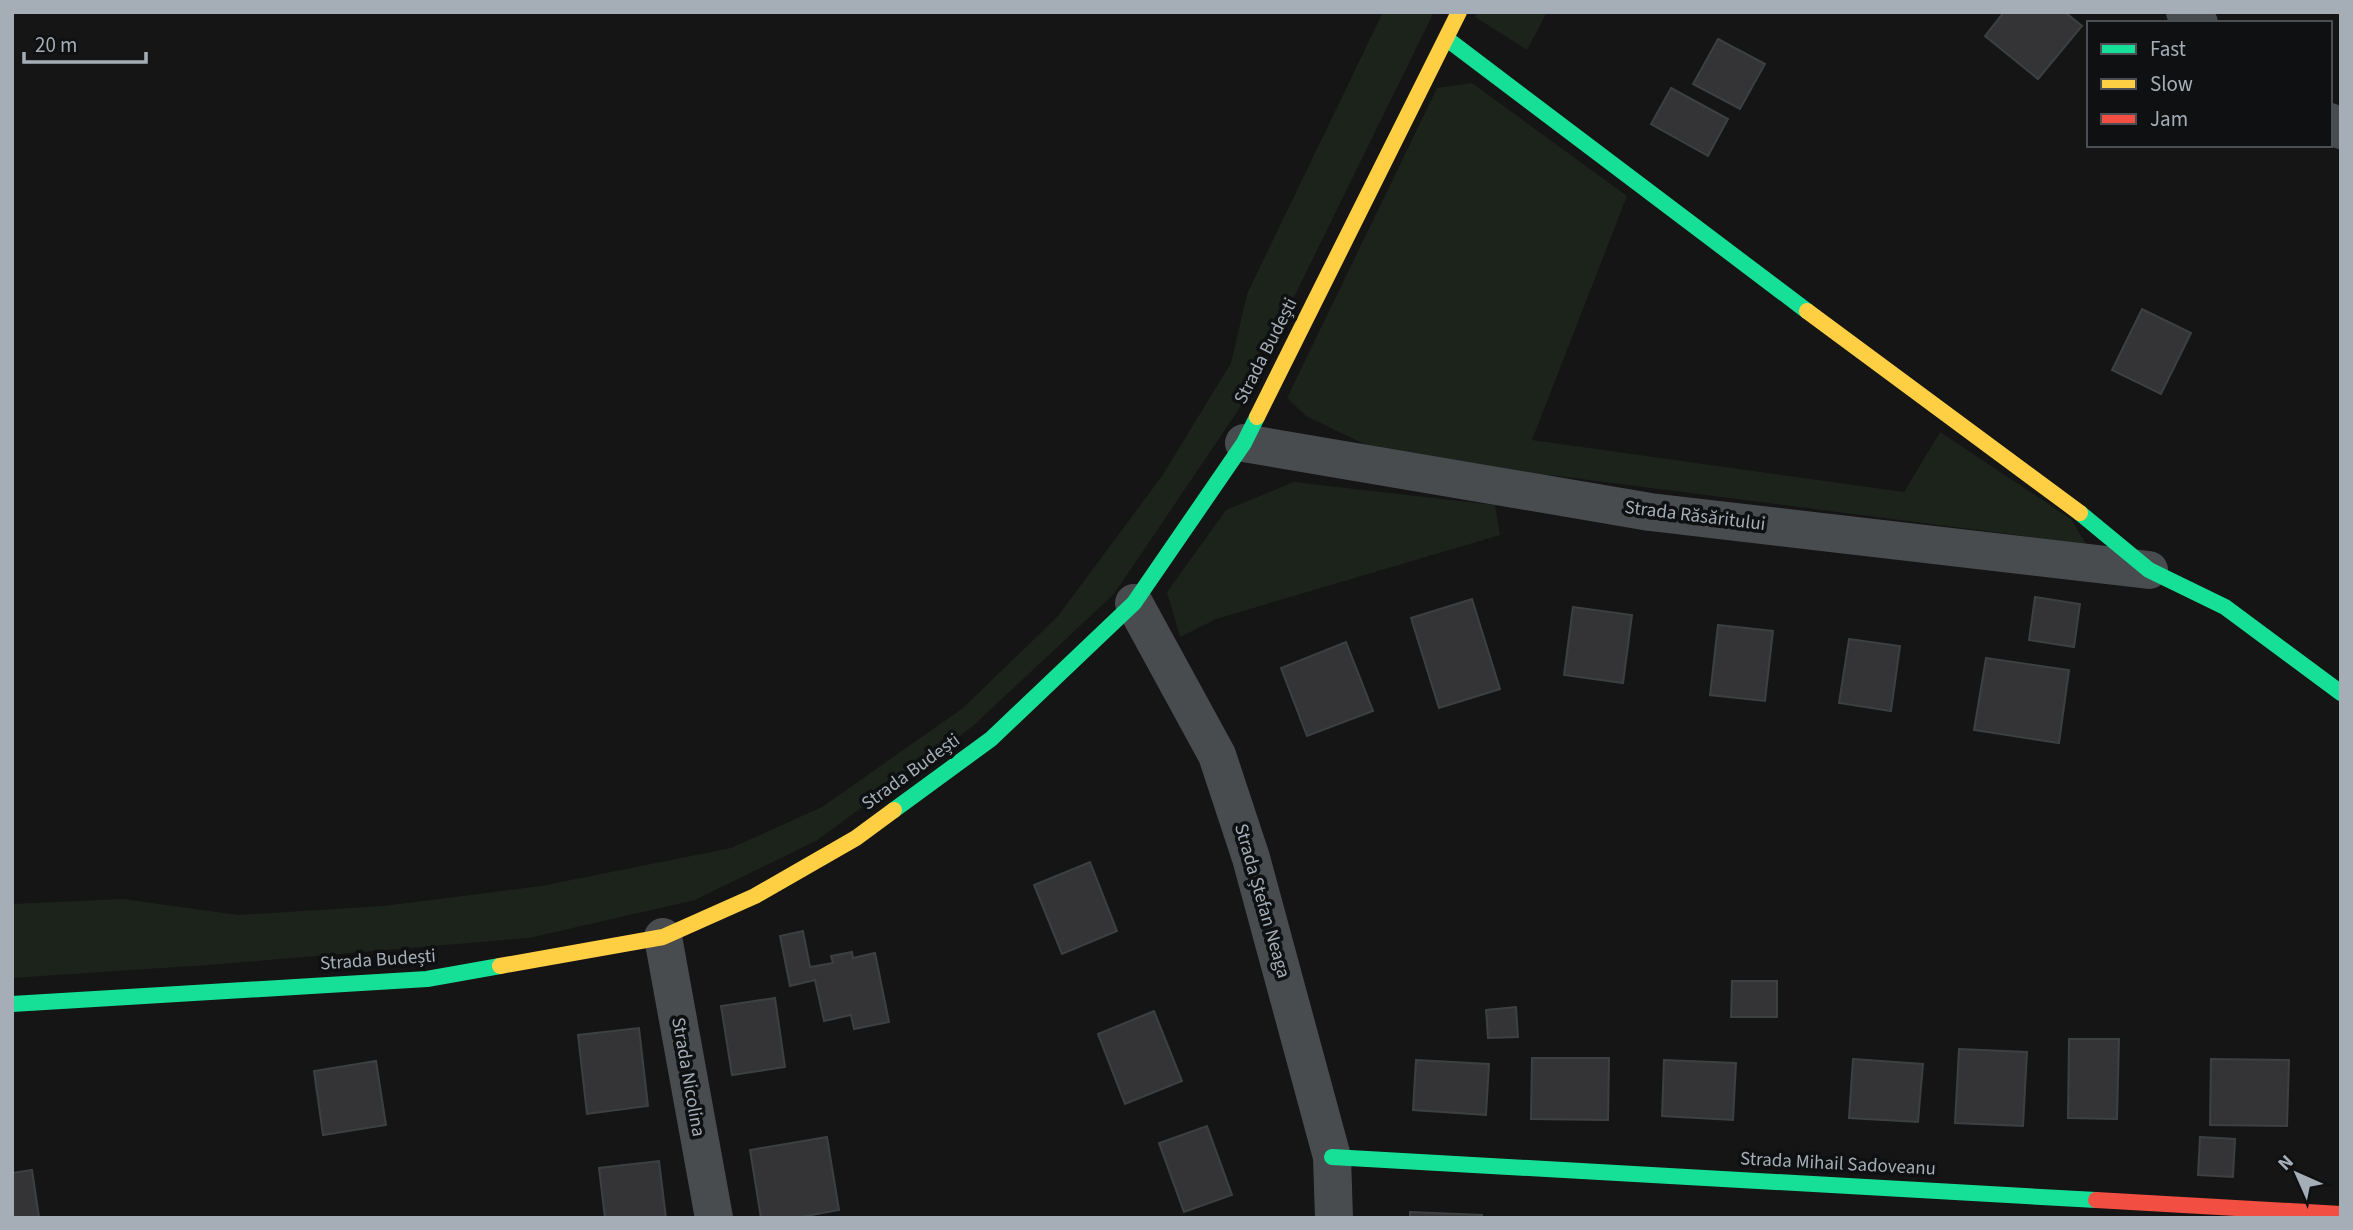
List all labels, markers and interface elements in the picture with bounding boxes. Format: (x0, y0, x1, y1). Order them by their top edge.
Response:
scale bar (24, 21, 147, 65)
legend (2087, 21, 2332, 147)
text: 20 m (35, 30, 77, 60)
text: Fast (2150, 34, 2186, 64)
text: Slow (2150, 69, 2193, 99)
text: Jam (2150, 104, 2188, 134)
street label: Strada Budești (1228, 293, 1304, 409)
street label: Strada Răsăritului (1623, 494, 1767, 538)
street label: Strada Budești (856, 727, 966, 817)
street label: Strada Ștefan Neaga (1227, 820, 1297, 982)
street label: Strada Budești (319, 942, 437, 978)
street label: Strada Nicolina (664, 1015, 712, 1139)
north arrow (2262, 1139, 2332, 1209)
street label: Strada Mihail Sadoveanu (1739, 1145, 1937, 1183)
text: N (2272, 1149, 2300, 1177)

